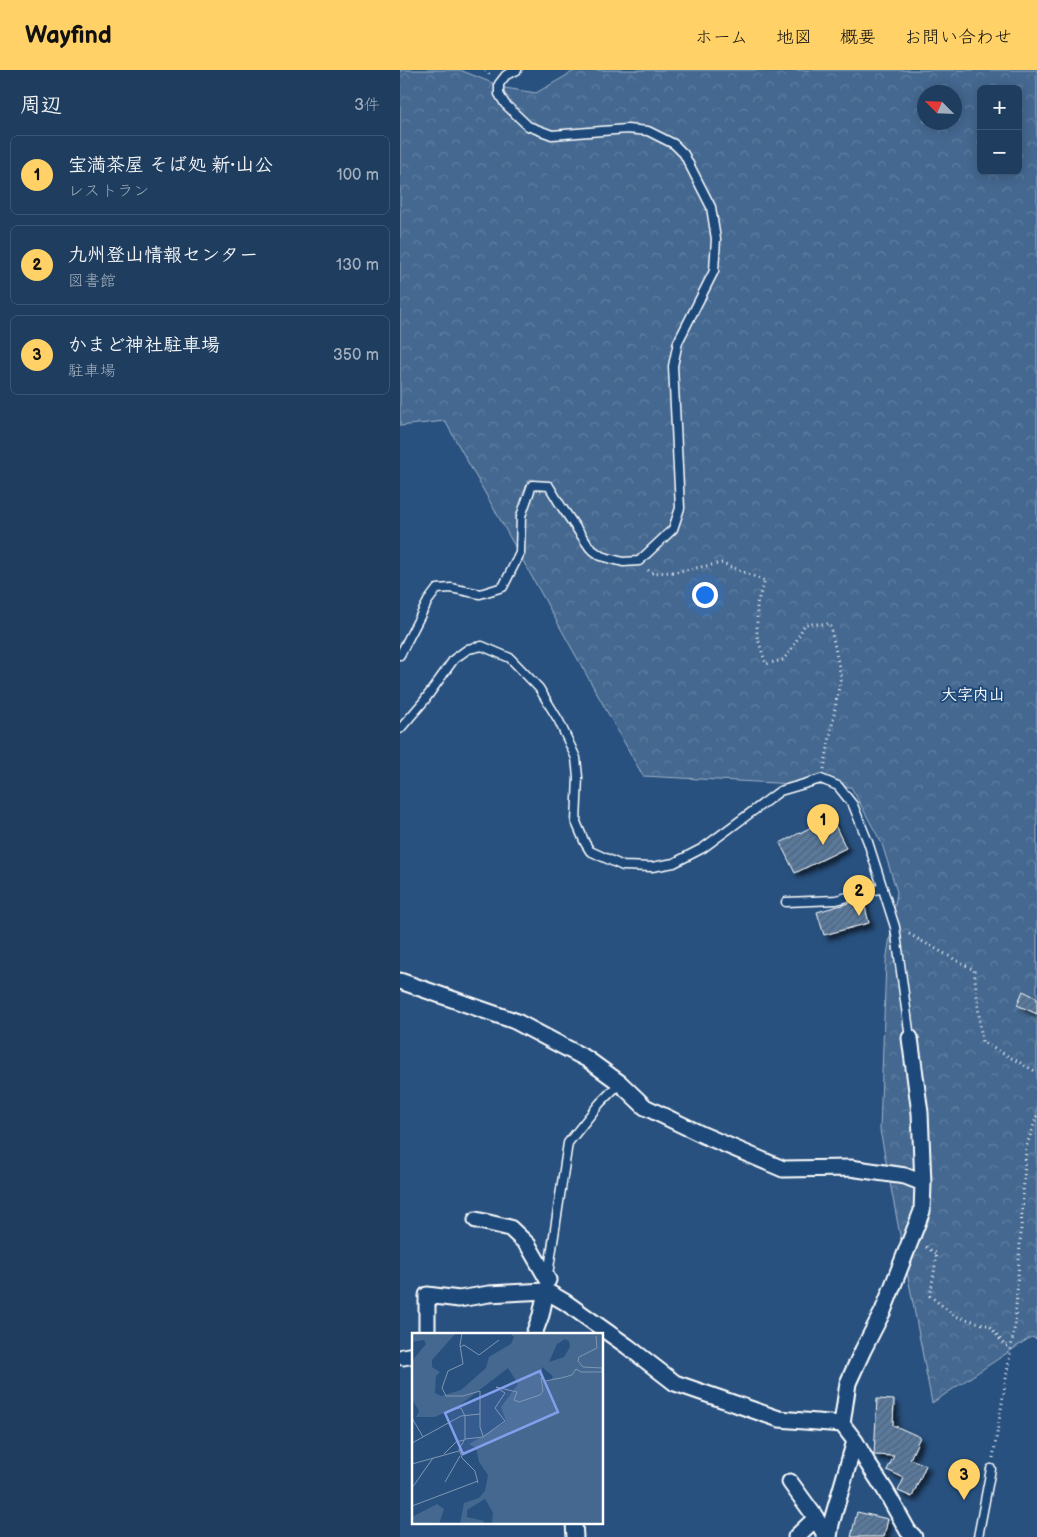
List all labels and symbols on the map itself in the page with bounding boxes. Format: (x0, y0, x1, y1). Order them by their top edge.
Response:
north arrow (917, 85, 962, 130)
your location (692, 582, 718, 608)
district label: 大字内山 (941, 686, 1005, 705)
pin: 1 (807, 804, 839, 845)
pin: 2 (843, 875, 875, 916)
inset map (412, 1333, 604, 1524)
pin: 3 (948, 1459, 980, 1500)

